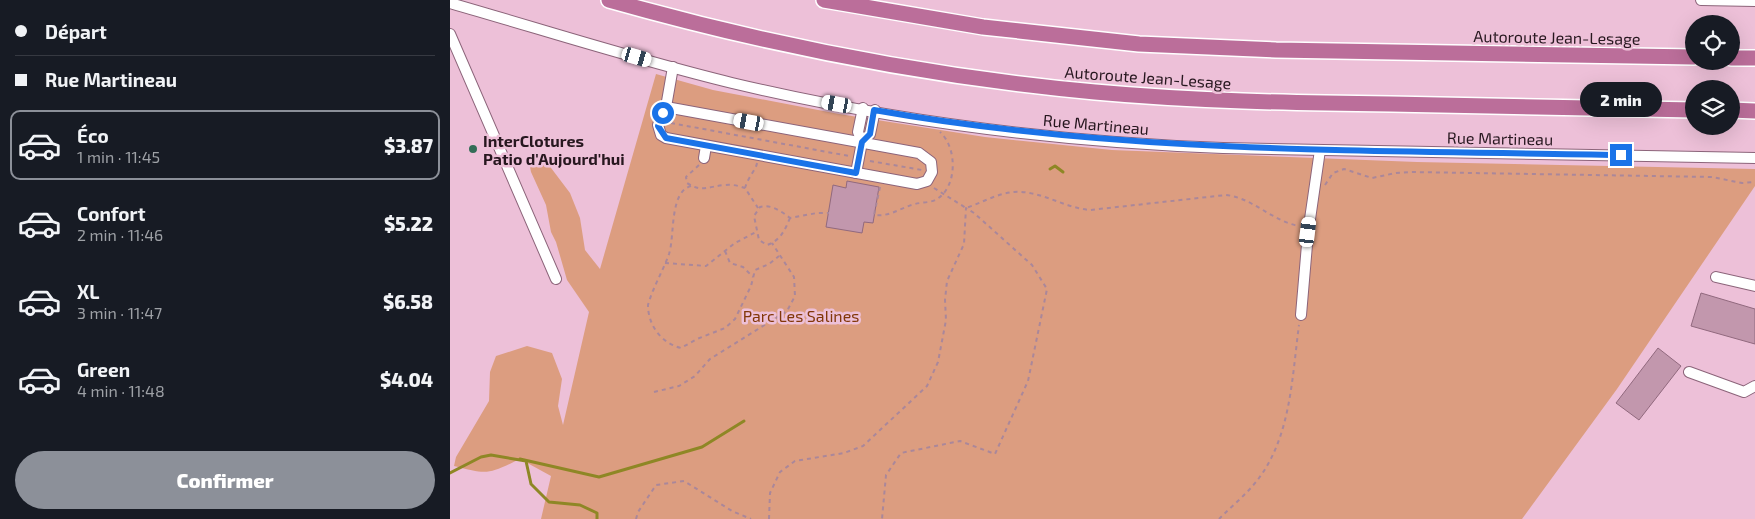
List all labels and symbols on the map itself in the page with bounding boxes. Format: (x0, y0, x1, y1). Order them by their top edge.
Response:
street label: Autoroute Jean-Lesage (1473, 26, 1641, 48)
car (620, 46, 653, 68)
street label: Autoroute Jean-Lesage (1064, 62, 1232, 92)
callout: 2 min (1580, 82, 1662, 118)
car (820, 94, 853, 114)
route start (652, 102, 674, 124)
street label: Rue Martineau (1042, 110, 1150, 138)
car (732, 112, 765, 132)
street label: Rue Martineau (1447, 128, 1553, 148)
place label: InterClotures Patio d'Aujourd'hui (483, 131, 625, 168)
marker: InterClotures Patio d'Aujourd'hui (467, 143, 479, 155)
route end (1610, 144, 1632, 166)
car (1298, 216, 1317, 248)
park label: Parc Les Salines (743, 306, 859, 325)

